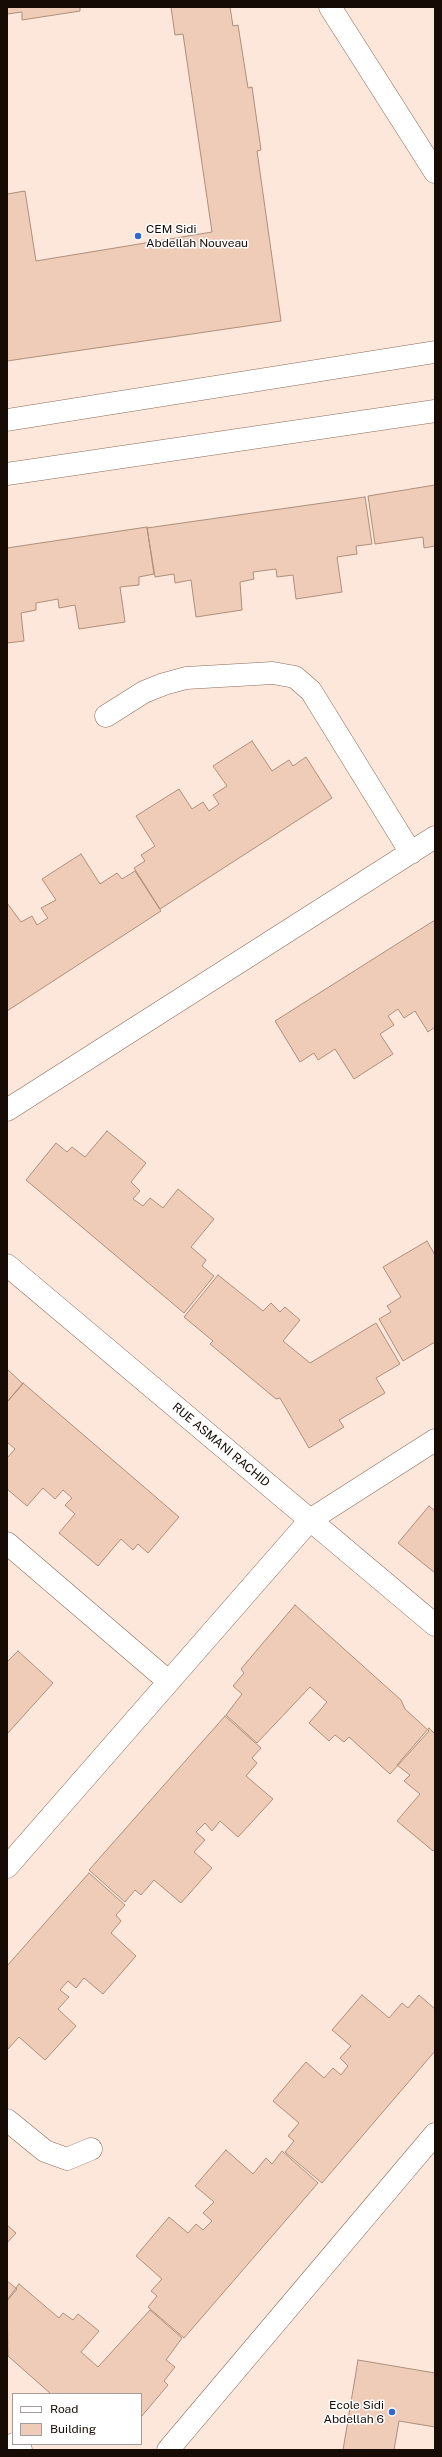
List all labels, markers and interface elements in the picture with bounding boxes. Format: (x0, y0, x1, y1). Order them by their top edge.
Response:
place label: CEM Sidi Abdellah Nouveau (146, 222, 248, 250)
marker: CEM Sidi Abdellah Nouveau (133, 231, 143, 241)
street label: RUE ASMANI RACHID (169, 1400, 273, 1490)
legend (12, 2393, 142, 2445)
place label: Ecole Sidi Abdellah 6 (323, 2398, 384, 2426)
text: Road (50, 2402, 78, 2416)
marker: Ecole Sidi Abdellah 6 (387, 2407, 397, 2417)
text: Building (50, 2422, 96, 2436)

